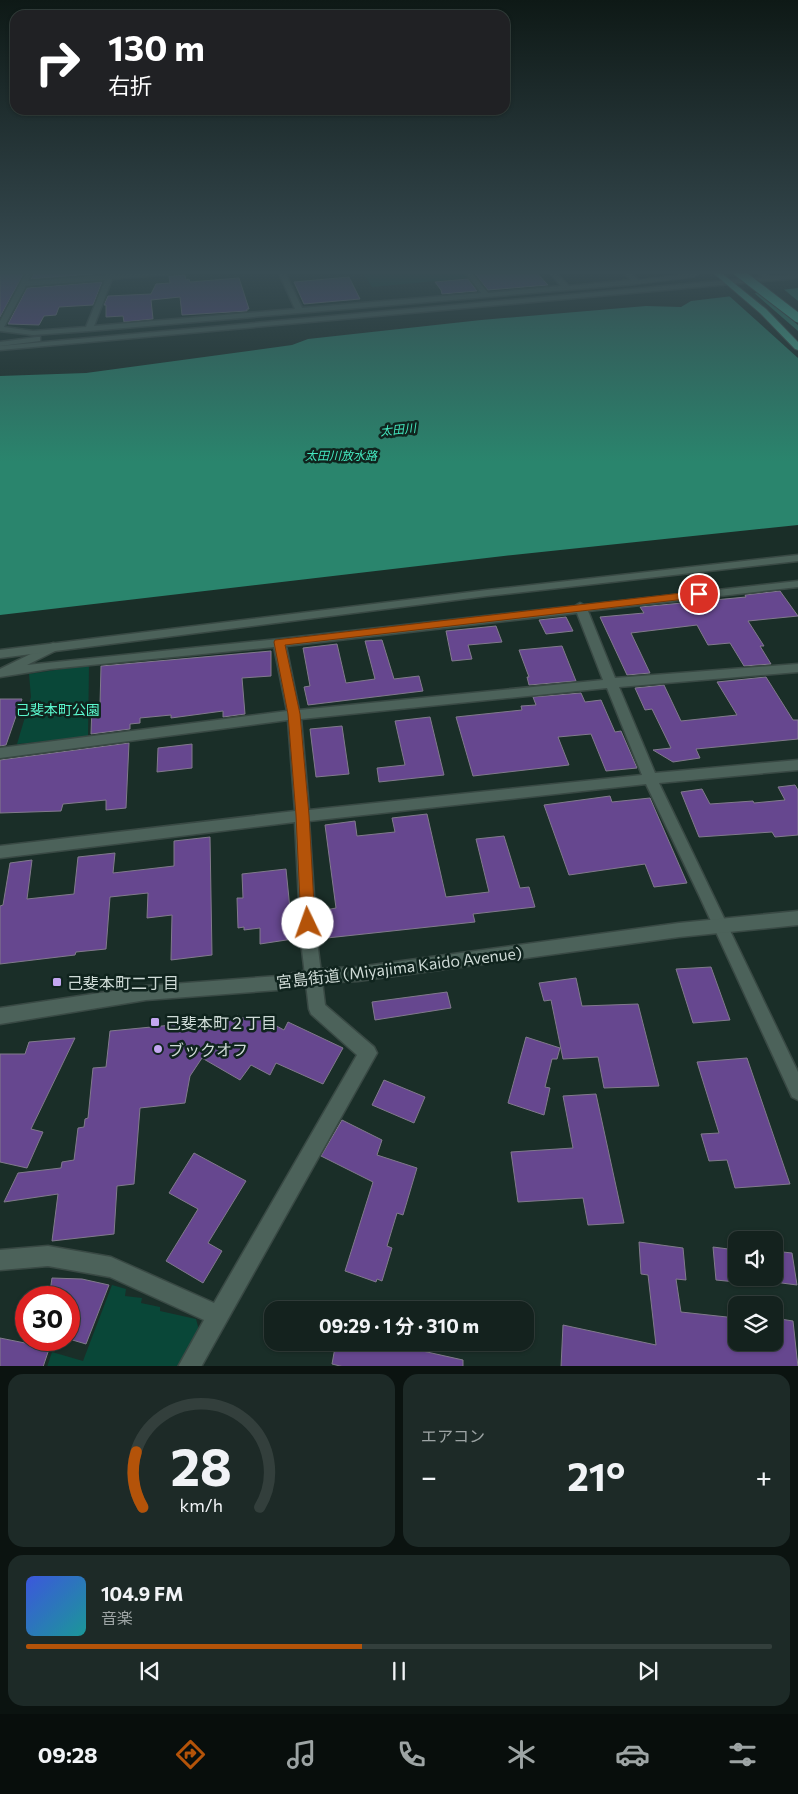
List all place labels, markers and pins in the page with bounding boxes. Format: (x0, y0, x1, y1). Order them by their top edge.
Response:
pin (678, 573, 720, 615)
place label: 己斐本町二丁目 (67, 973, 179, 992)
marker: 己斐本町二丁目 (51, 976, 63, 988)
place label: 己斐本町２丁目 (165, 1013, 277, 1032)
marker: 己斐本町２丁目 (149, 1016, 161, 1028)
place label: ブックオフ (168, 1040, 248, 1059)
marker: ブックオフ (152, 1043, 164, 1055)

